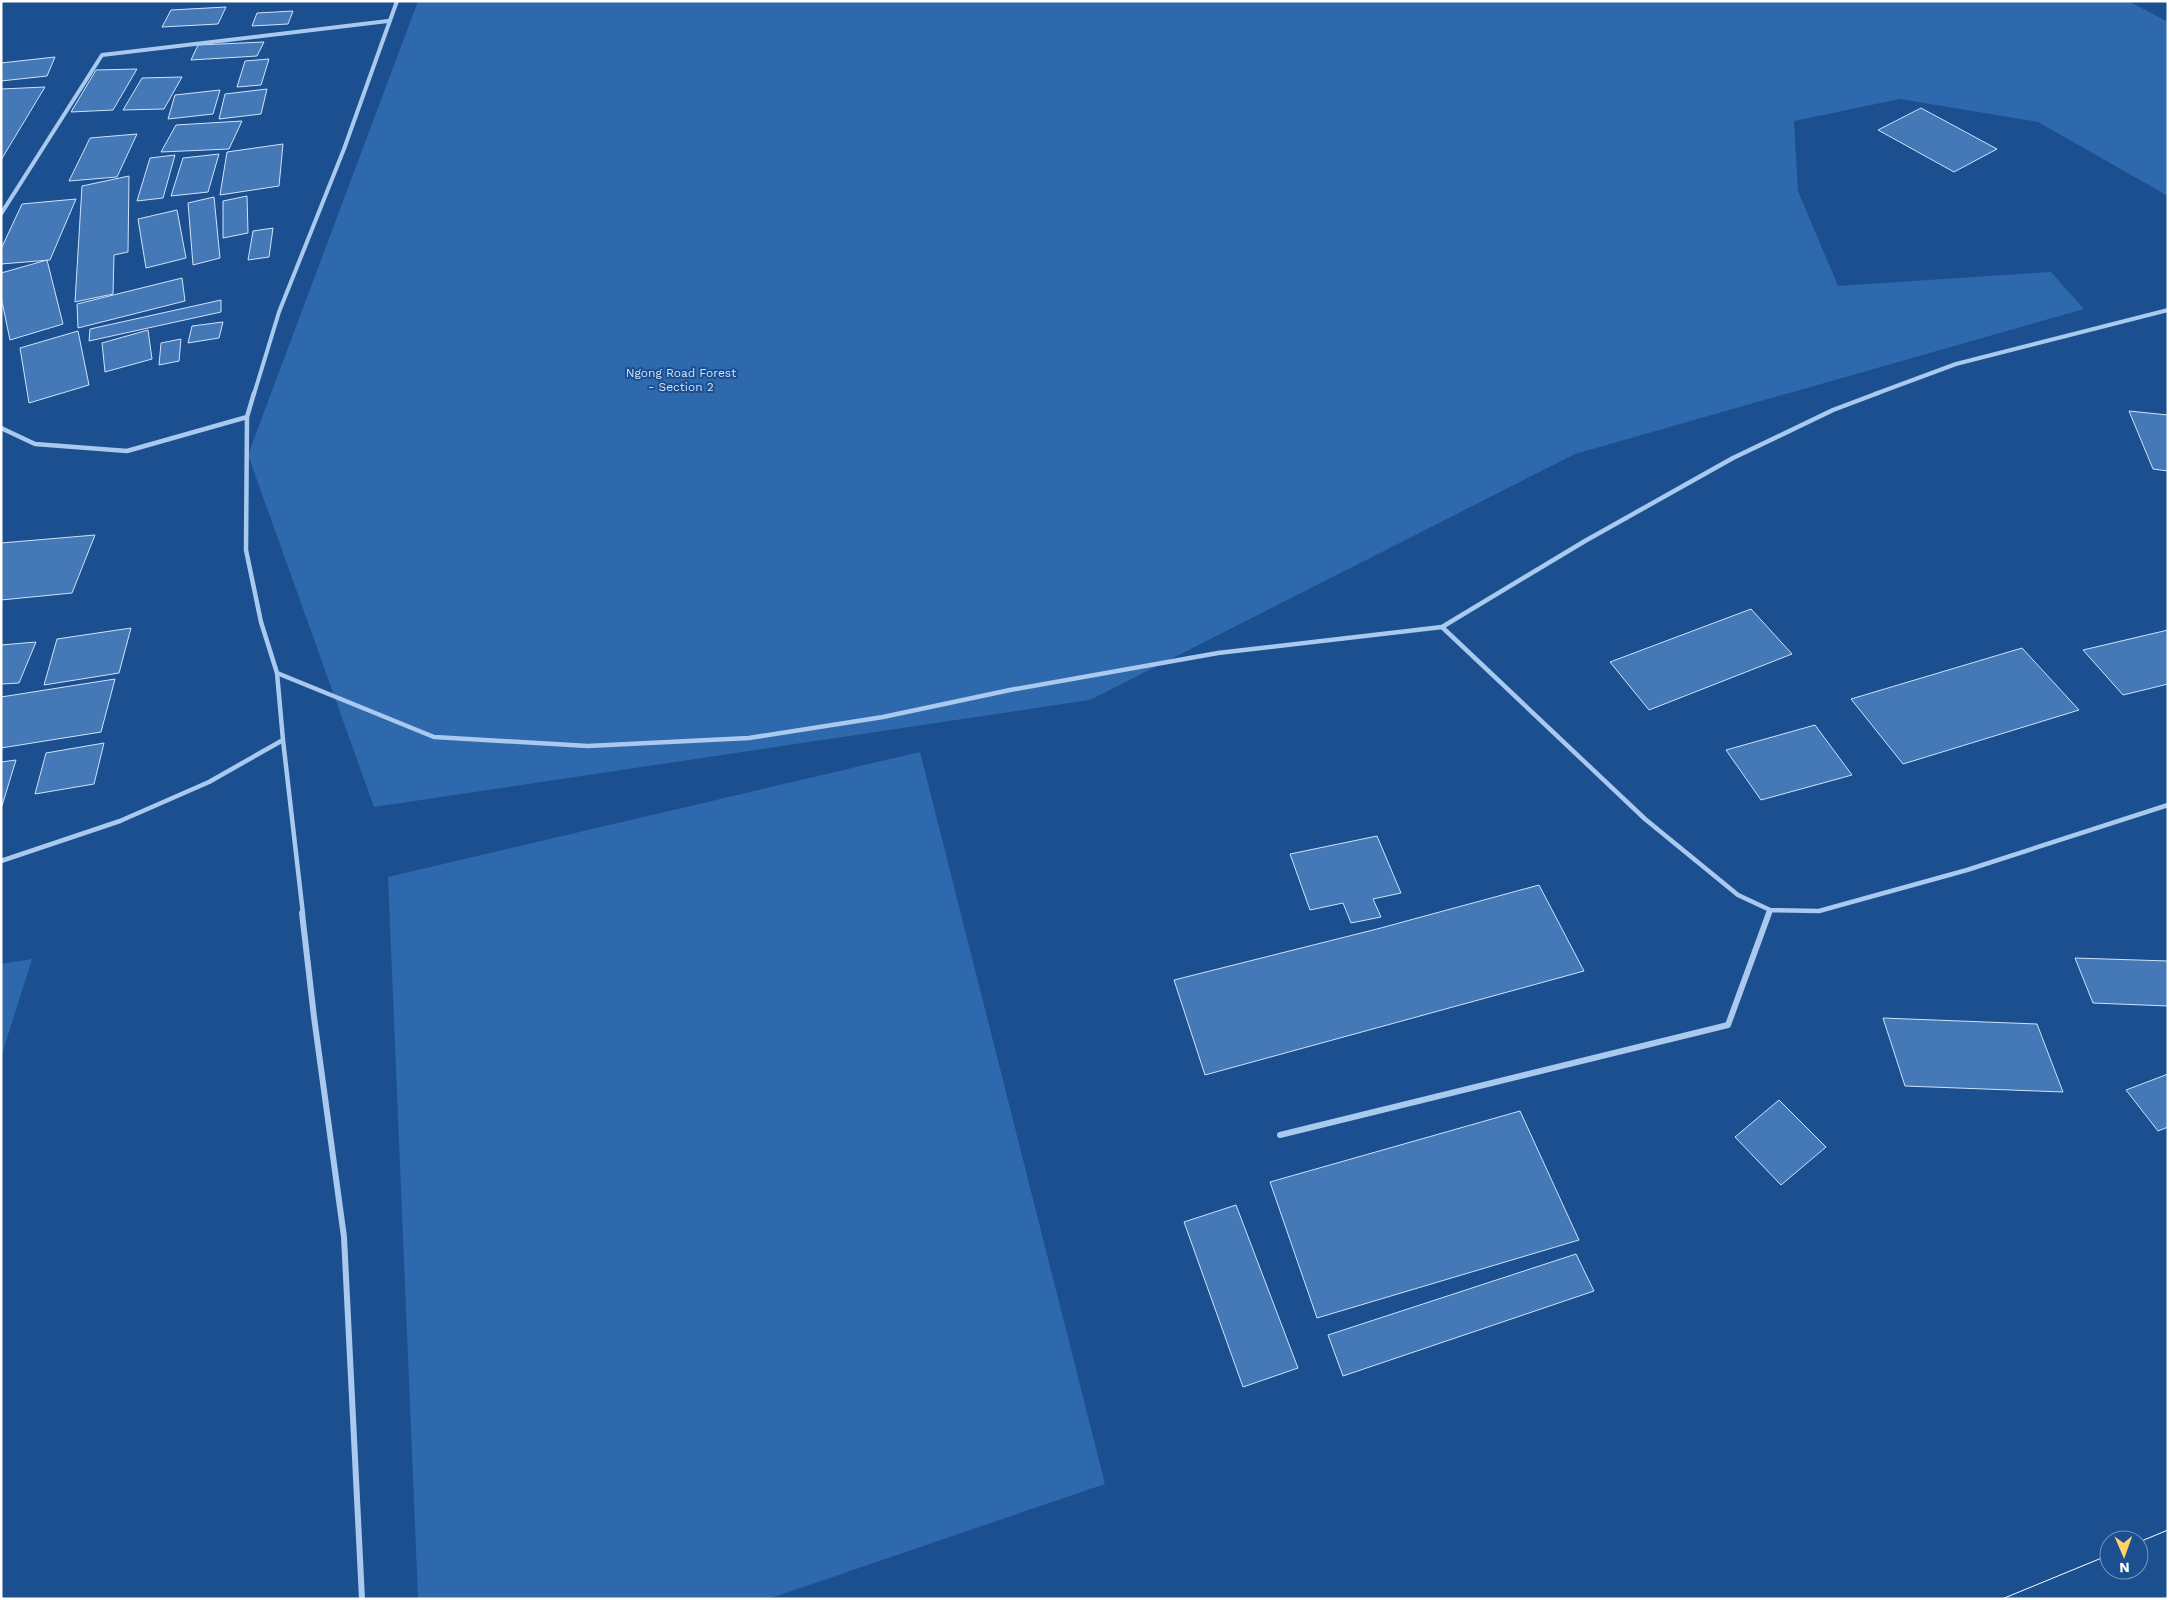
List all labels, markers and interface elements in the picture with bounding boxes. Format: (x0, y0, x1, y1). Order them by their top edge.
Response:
park label: Ngong Road Forest - Section 2 (626, 366, 736, 394)
north arrow (2099, 1530, 2149, 1580)
text: N (2119, 1560, 2130, 1576)

